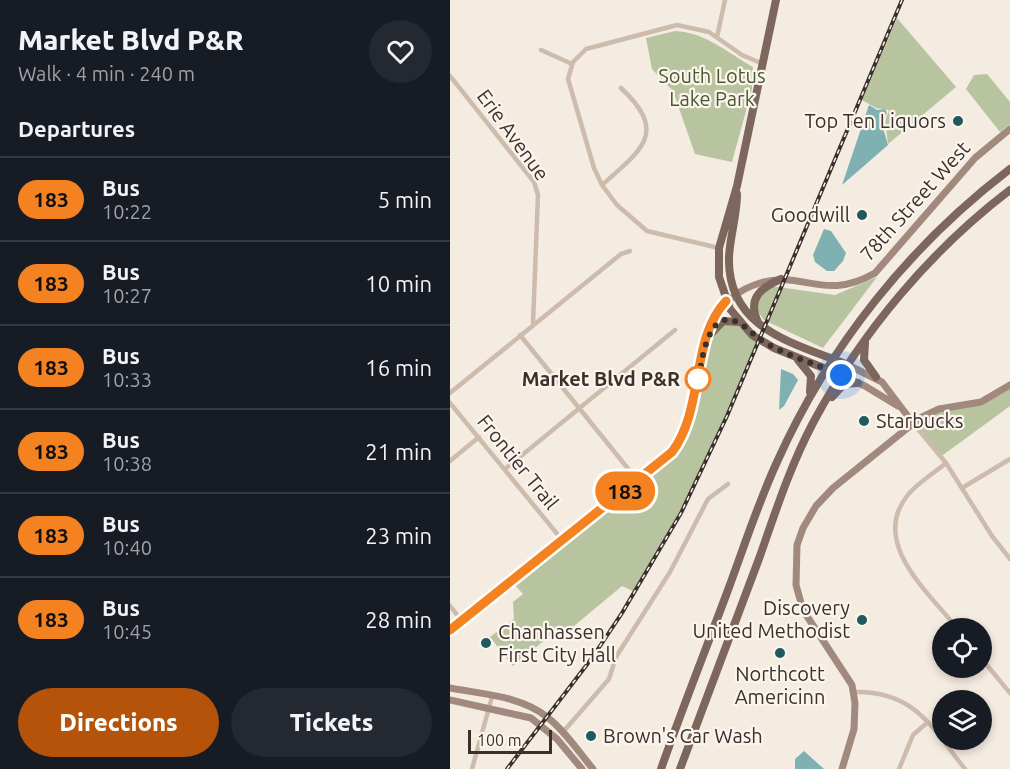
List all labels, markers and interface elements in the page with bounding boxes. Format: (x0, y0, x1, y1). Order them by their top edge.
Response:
button: heart (369, 20, 432, 83)
text: Market Blvd P&R (18, 24, 244, 55)
text: Walk · 4 min · 240 m (18, 62, 195, 85)
park label: South Lotus Lake Park (658, 64, 766, 110)
street label: Erie Avenue (473, 85, 554, 185)
place label: Top Ten Liquors (805, 109, 946, 132)
marker: Top Ten Liquors (951, 114, 965, 128)
text: Departures (18, 116, 135, 141)
street label: 78th Street West (855, 136, 974, 265)
text: Bus (102, 175, 140, 200)
text: 183 (33, 187, 69, 211)
text: 5 min (378, 187, 432, 212)
text: 10:22 (102, 200, 152, 223)
place label: Goodwill (771, 203, 850, 226)
marker: Goodwill (855, 208, 869, 222)
text: Bus (102, 259, 140, 284)
text: 183 (33, 271, 69, 295)
text: 10 min (365, 271, 432, 296)
text: 10:27 (102, 284, 152, 307)
text: Bus (102, 343, 140, 368)
text: 183 (33, 355, 69, 379)
text: 16 min (365, 355, 432, 380)
your location (826, 360, 856, 390)
marker: Market Blvd P&R (685, 366, 711, 392)
place label: Market Blvd P&R (522, 367, 680, 390)
text: 10:33 (102, 368, 152, 391)
place label: Starbucks (876, 409, 963, 432)
street label: Frontier Trail (473, 410, 564, 514)
marker: Starbucks (857, 414, 871, 428)
text: Bus (102, 427, 140, 452)
text: 183 (33, 439, 69, 463)
text: 21 min (365, 439, 432, 464)
text: 10:38 (102, 452, 152, 475)
line badge: 183 (590, 472, 660, 510)
text: 183 (607, 479, 643, 503)
text: Bus (102, 511, 140, 536)
text: 183 (33, 523, 69, 547)
text: 23 min (365, 523, 432, 548)
text: 10:40 (102, 536, 152, 559)
text: Bus (102, 595, 140, 620)
place label: Discovery United Methodist (692, 596, 850, 642)
text: 183 (33, 607, 69, 631)
text: 28 min (365, 607, 432, 632)
marker: Discovery United Methodist (855, 613, 869, 627)
map controls (932, 618, 992, 750)
button: locate (932, 618, 992, 678)
text: 10:45 (102, 620, 152, 643)
place label: Chanhassen First City Hall (498, 620, 616, 666)
marker: Chanhassen First City Hall (479, 636, 493, 650)
marker: Northcott Americinn (773, 646, 787, 660)
place label: Northcott Americinn (735, 662, 825, 708)
button: Directions (18, 688, 219, 757)
button: Tickets (231, 688, 432, 757)
button: layers (932, 690, 992, 750)
place label: Brown's Car Wash (603, 724, 763, 747)
scale bar (468, 727, 552, 754)
marker: Brown's Car Wash (584, 729, 598, 743)
text: 100 m (477, 731, 522, 749)

